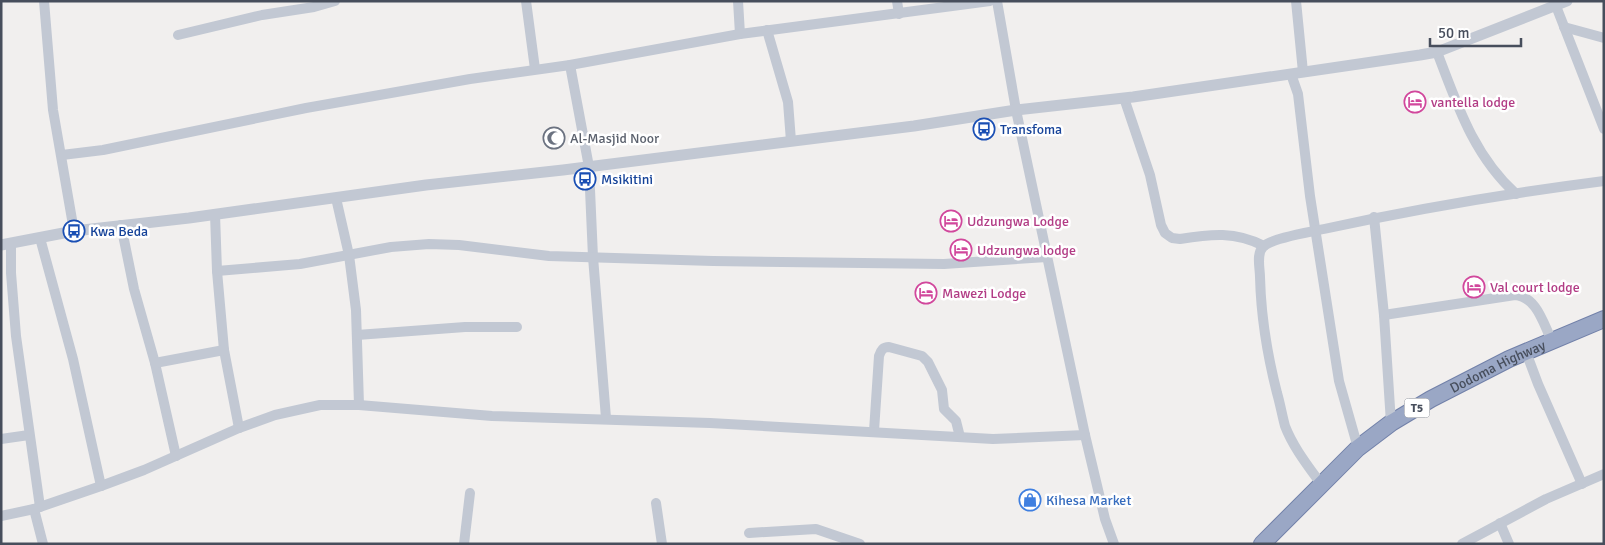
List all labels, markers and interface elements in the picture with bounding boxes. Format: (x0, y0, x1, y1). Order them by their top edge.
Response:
scale bar (1430, 15, 1521, 47)
text: 50 m (1438, 24, 1469, 42)
hotel icon: vantella lodge (1403, 90, 1427, 114)
place label: vantella lodge (1431, 94, 1515, 111)
bus stop icon: Transfoma (972, 117, 996, 141)
place label: Transfoma (1000, 121, 1062, 138)
mosque icon: Al-Masjid Noor (542, 126, 566, 150)
place label: Al-Masjid Noor (570, 130, 660, 147)
bus stop icon: Msikitini (573, 167, 597, 191)
place label: Msikitini (601, 171, 653, 188)
hotel icon: Udzungwa Lodge (939, 209, 963, 233)
place label: Udzungwa Lodge (967, 213, 1069, 230)
bus stop icon: Kwa Beda (62, 219, 86, 243)
place label: Kwa Beda (90, 223, 148, 240)
hotel icon: Udzungwa lodge (949, 238, 973, 262)
place label: Udzungwa lodge (977, 242, 1076, 259)
hotel icon: Val court lodge (1462, 275, 1486, 299)
place label: Val court lodge (1490, 279, 1580, 296)
hotel icon: Mawezi Lodge (914, 281, 938, 305)
place label: Mawezi Lodge (942, 285, 1026, 302)
street label: Dodoma Highway (1447, 336, 1548, 396)
road number: T5 (1404, 398, 1430, 418)
shop icon: Kihesa Market (1018, 488, 1042, 512)
place label: Kihesa Market (1046, 492, 1131, 509)

